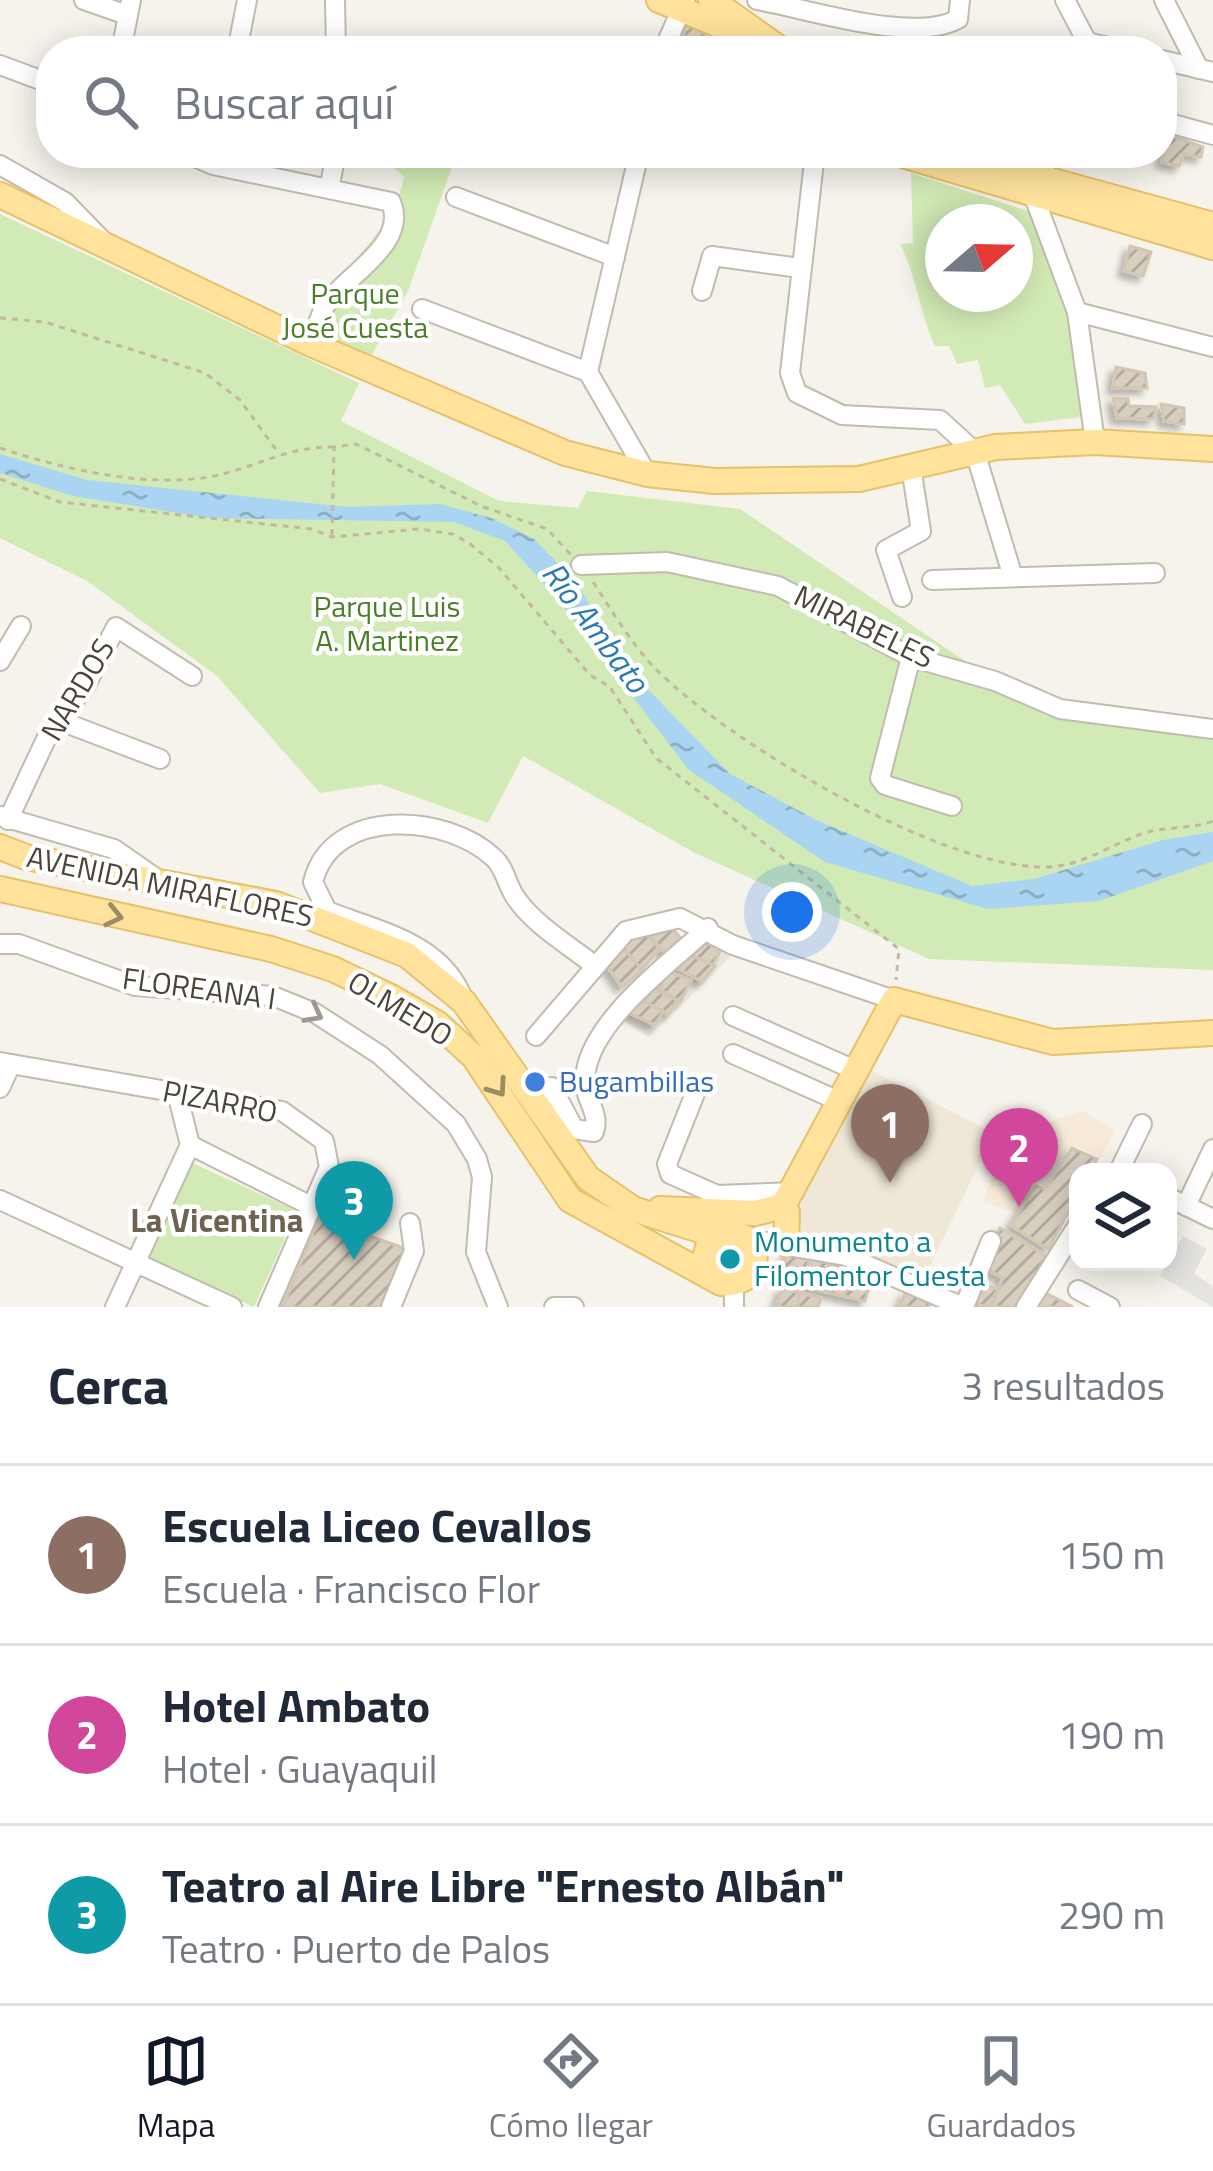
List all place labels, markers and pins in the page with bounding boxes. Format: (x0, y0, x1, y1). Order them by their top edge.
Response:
place label: Bugambillas (559, 1058, 714, 1104)
marker: Bugambillas (522, 1069, 548, 1095)
pin: 1 (851, 1084, 929, 1183)
pin: 2 (980, 1108, 1058, 1207)
pin: 3 (315, 1161, 393, 1260)
place label: Monumento a Filomentor Cuesta (754, 1218, 985, 1298)
marker: Monumento a Filomentor Cuesta (717, 1246, 743, 1272)

